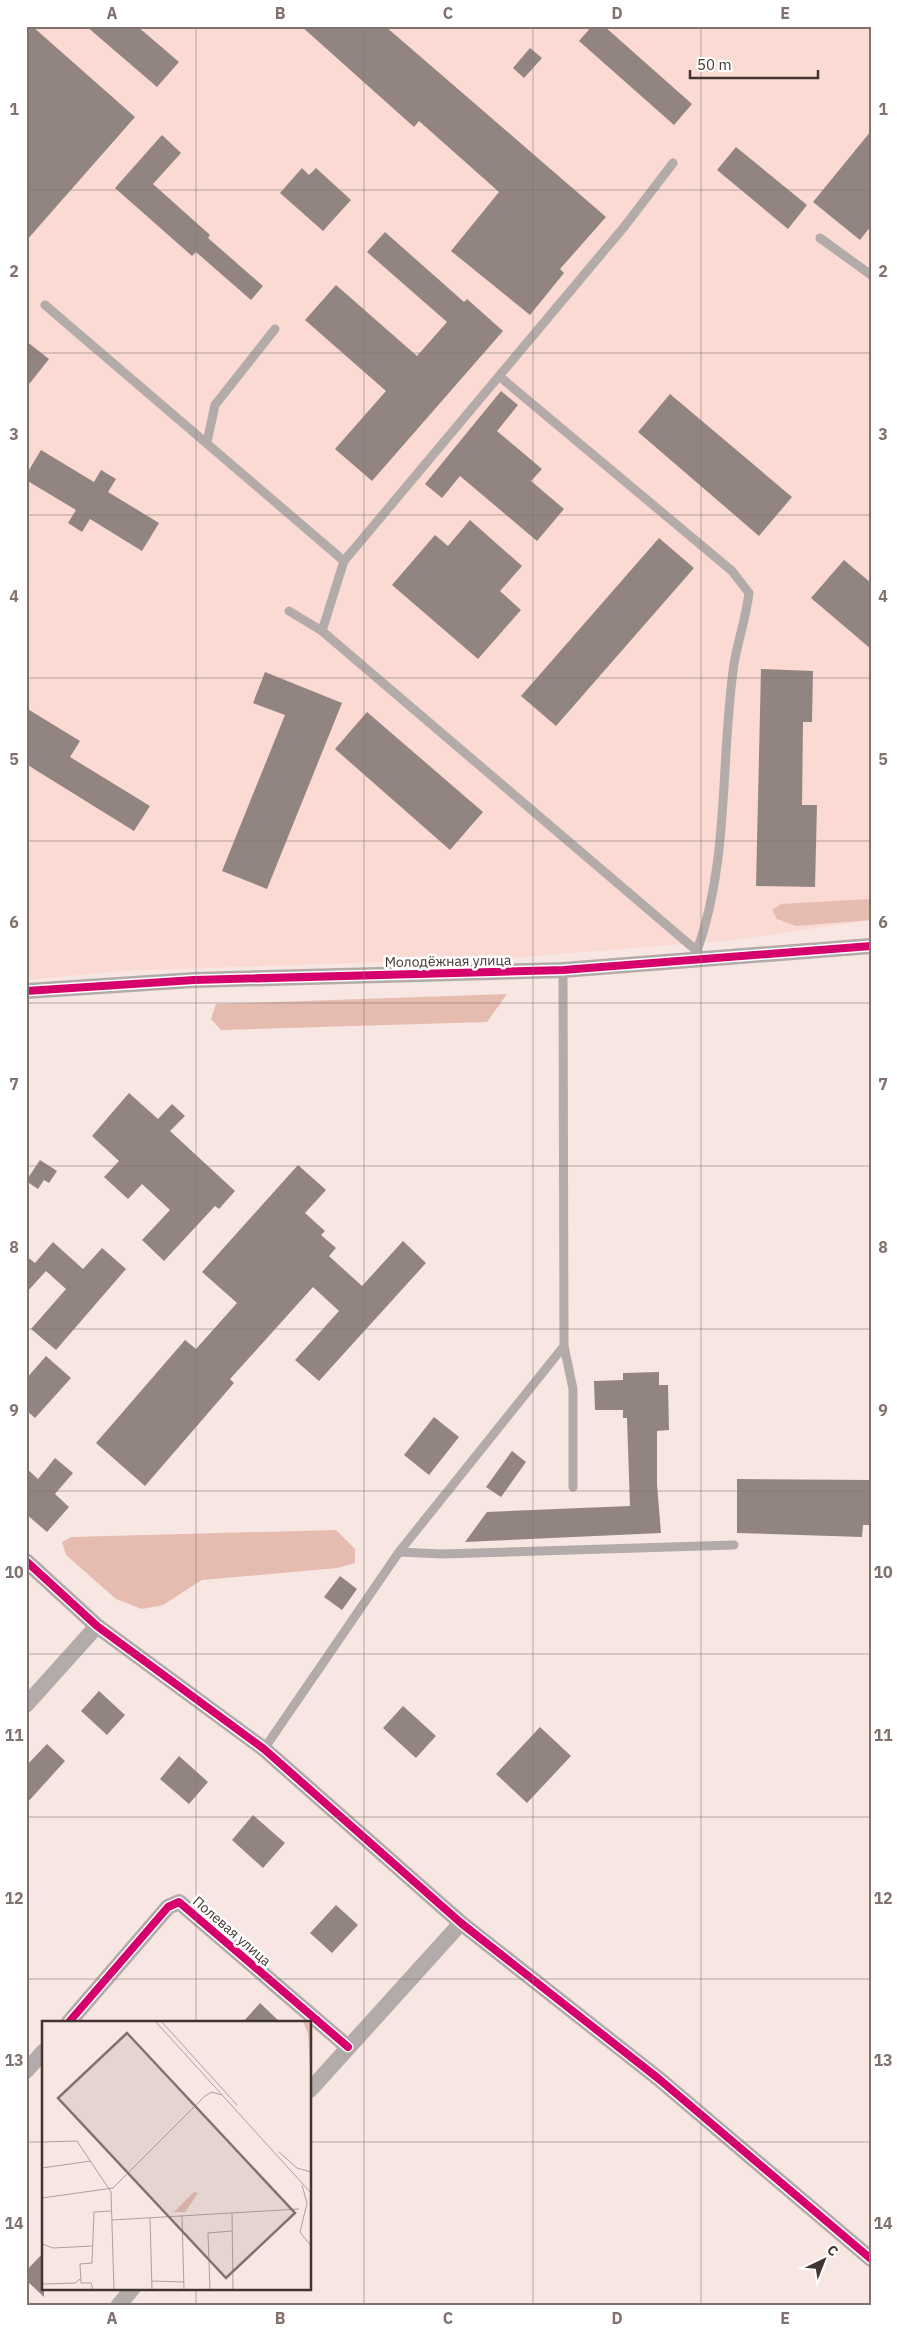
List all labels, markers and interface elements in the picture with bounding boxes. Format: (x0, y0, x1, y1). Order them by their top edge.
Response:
text: A (107, 3, 118, 23)
text: B (275, 3, 286, 23)
text: C (443, 3, 453, 23)
text: D (611, 3, 623, 23)
text: E (780, 3, 790, 23)
scale bar (690, 48, 817, 80)
text: 50 m (697, 55, 732, 74)
text: 1 (9, 99, 19, 119)
text: 1 (878, 99, 888, 119)
text: 2 (9, 261, 19, 281)
text: 2 (878, 261, 888, 281)
text: 3 (9, 424, 19, 444)
text: 3 (878, 424, 888, 444)
text: 4 (9, 586, 19, 606)
text: 4 (878, 586, 888, 606)
text: 5 (9, 749, 19, 769)
text: 5 (878, 749, 888, 769)
text: 6 (9, 912, 19, 932)
text: 6 (878, 912, 888, 932)
street label: Молодёжная улица (384, 951, 512, 971)
text: 7 (9, 1074, 19, 1094)
text: 7 (878, 1074, 888, 1094)
text: 8 (9, 1237, 19, 1257)
text: 8 (878, 1237, 888, 1257)
text: 9 (9, 1400, 19, 1420)
text: 9 (878, 1400, 888, 1420)
text: 10 (4, 1562, 24, 1582)
text: 10 (873, 1562, 893, 1582)
text: 11 (4, 1725, 24, 1745)
text: 11 (873, 1725, 893, 1745)
text: 12 (4, 1888, 24, 1908)
text: 12 (873, 1888, 893, 1908)
street label: Полевая улица (189, 1892, 275, 1970)
inset map (42, 2021, 311, 2290)
text: 13 (4, 2050, 24, 2070)
text: 13 (873, 2050, 893, 2070)
text: 14 (4, 2213, 24, 2233)
text: 14 (873, 2213, 893, 2233)
north arrow (800, 2234, 850, 2284)
text: С (823, 2241, 842, 2260)
text: A (107, 2308, 118, 2328)
text: B (275, 2308, 286, 2328)
text: C (443, 2308, 453, 2328)
text: D (611, 2308, 623, 2328)
text: E (780, 2308, 790, 2328)

